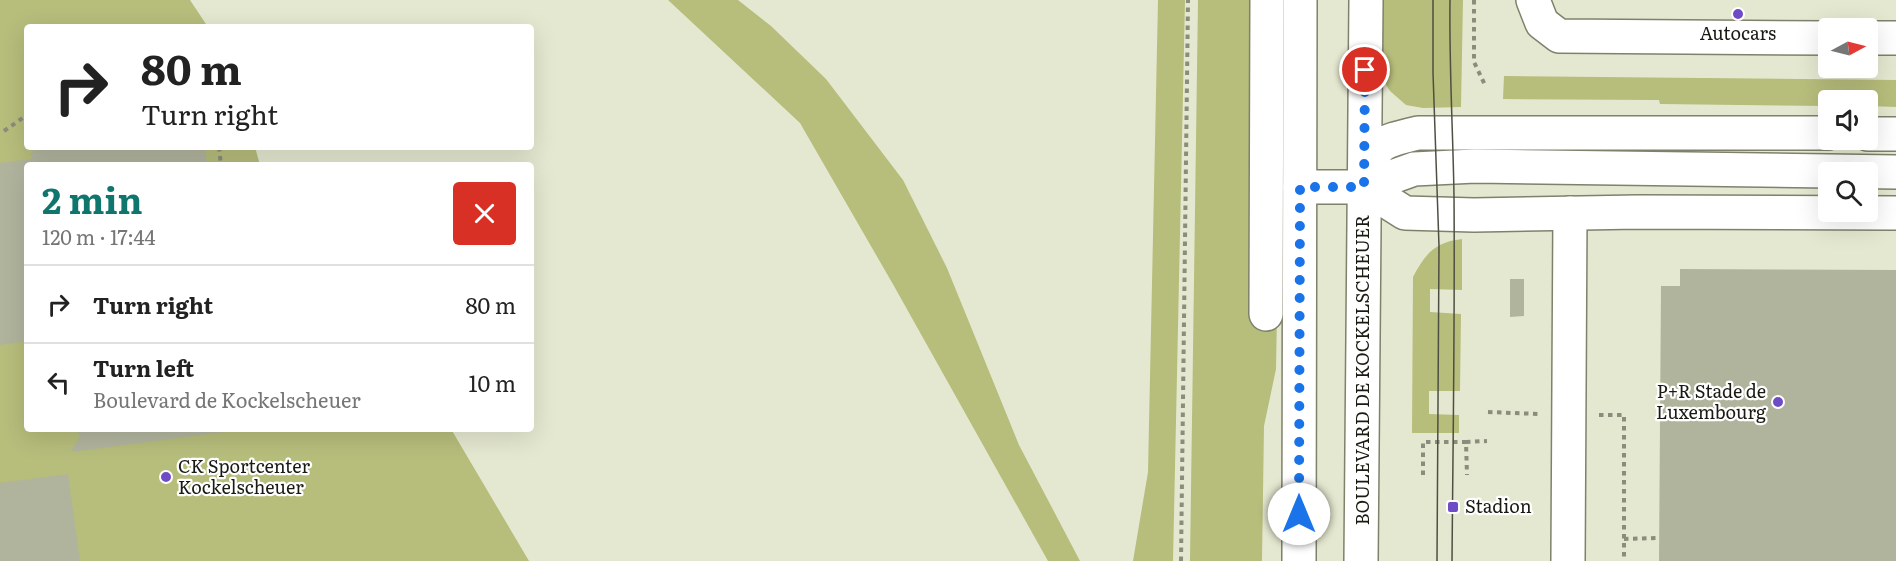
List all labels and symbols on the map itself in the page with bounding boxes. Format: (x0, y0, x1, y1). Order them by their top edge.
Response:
marker: Autocars (1731, 7, 1745, 21)
north arrow (1818, 18, 1878, 78)
place label: Autocars (1700, 19, 1776, 46)
pin (1339, 44, 1390, 95)
street label: BOULEVARD DE KOCKELSCHEUER (1348, 215, 1375, 525)
place label: P+R Stade de Luxembourg (1656, 377, 1767, 425)
marker: P+R Stade de Luxembourg (1771, 395, 1785, 409)
place label: CK Sportcenter Kockelscheuer (178, 452, 310, 500)
marker: CK Sportcenter Kockelscheuer (159, 470, 173, 484)
position arrow (1267, 482, 1331, 546)
place label: Stadion (1465, 492, 1532, 519)
marker: Stadion (1446, 500, 1460, 514)

